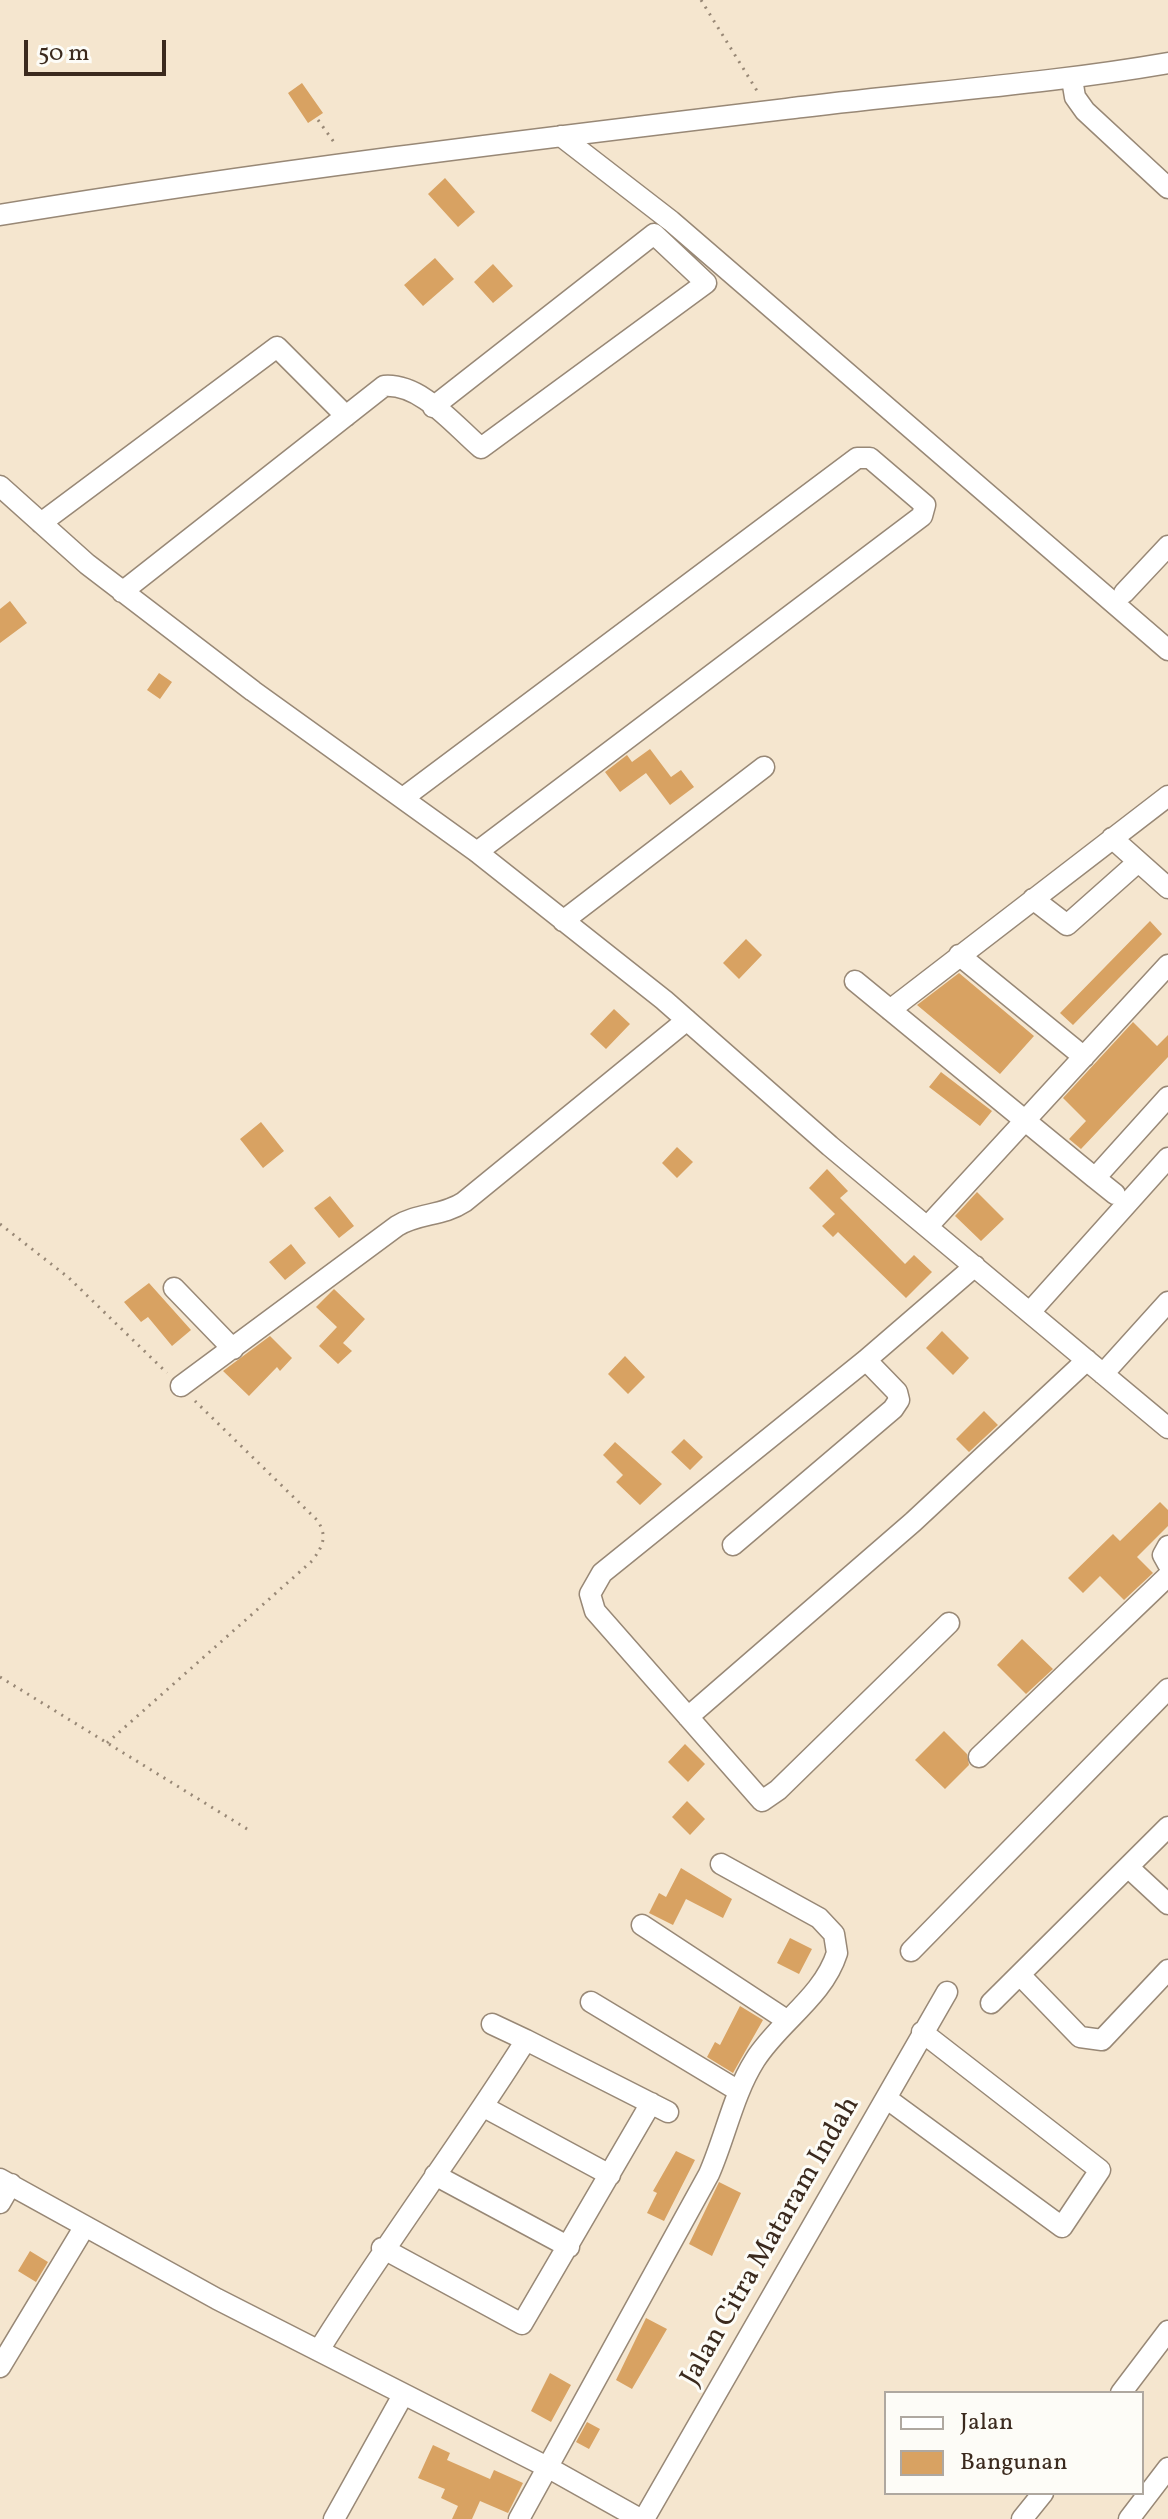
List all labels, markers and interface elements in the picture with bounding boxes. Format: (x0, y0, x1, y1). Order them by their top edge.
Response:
scale bar (28, 24, 170, 74)
text: 50 m (38, 37, 90, 71)
street label: Jalan Citra Mataram Indah (675, 2092, 869, 2392)
legend (884, 2391, 1144, 2495)
text: Jalan (960, 2406, 1013, 2440)
text: Bangunan (960, 2446, 1068, 2480)

